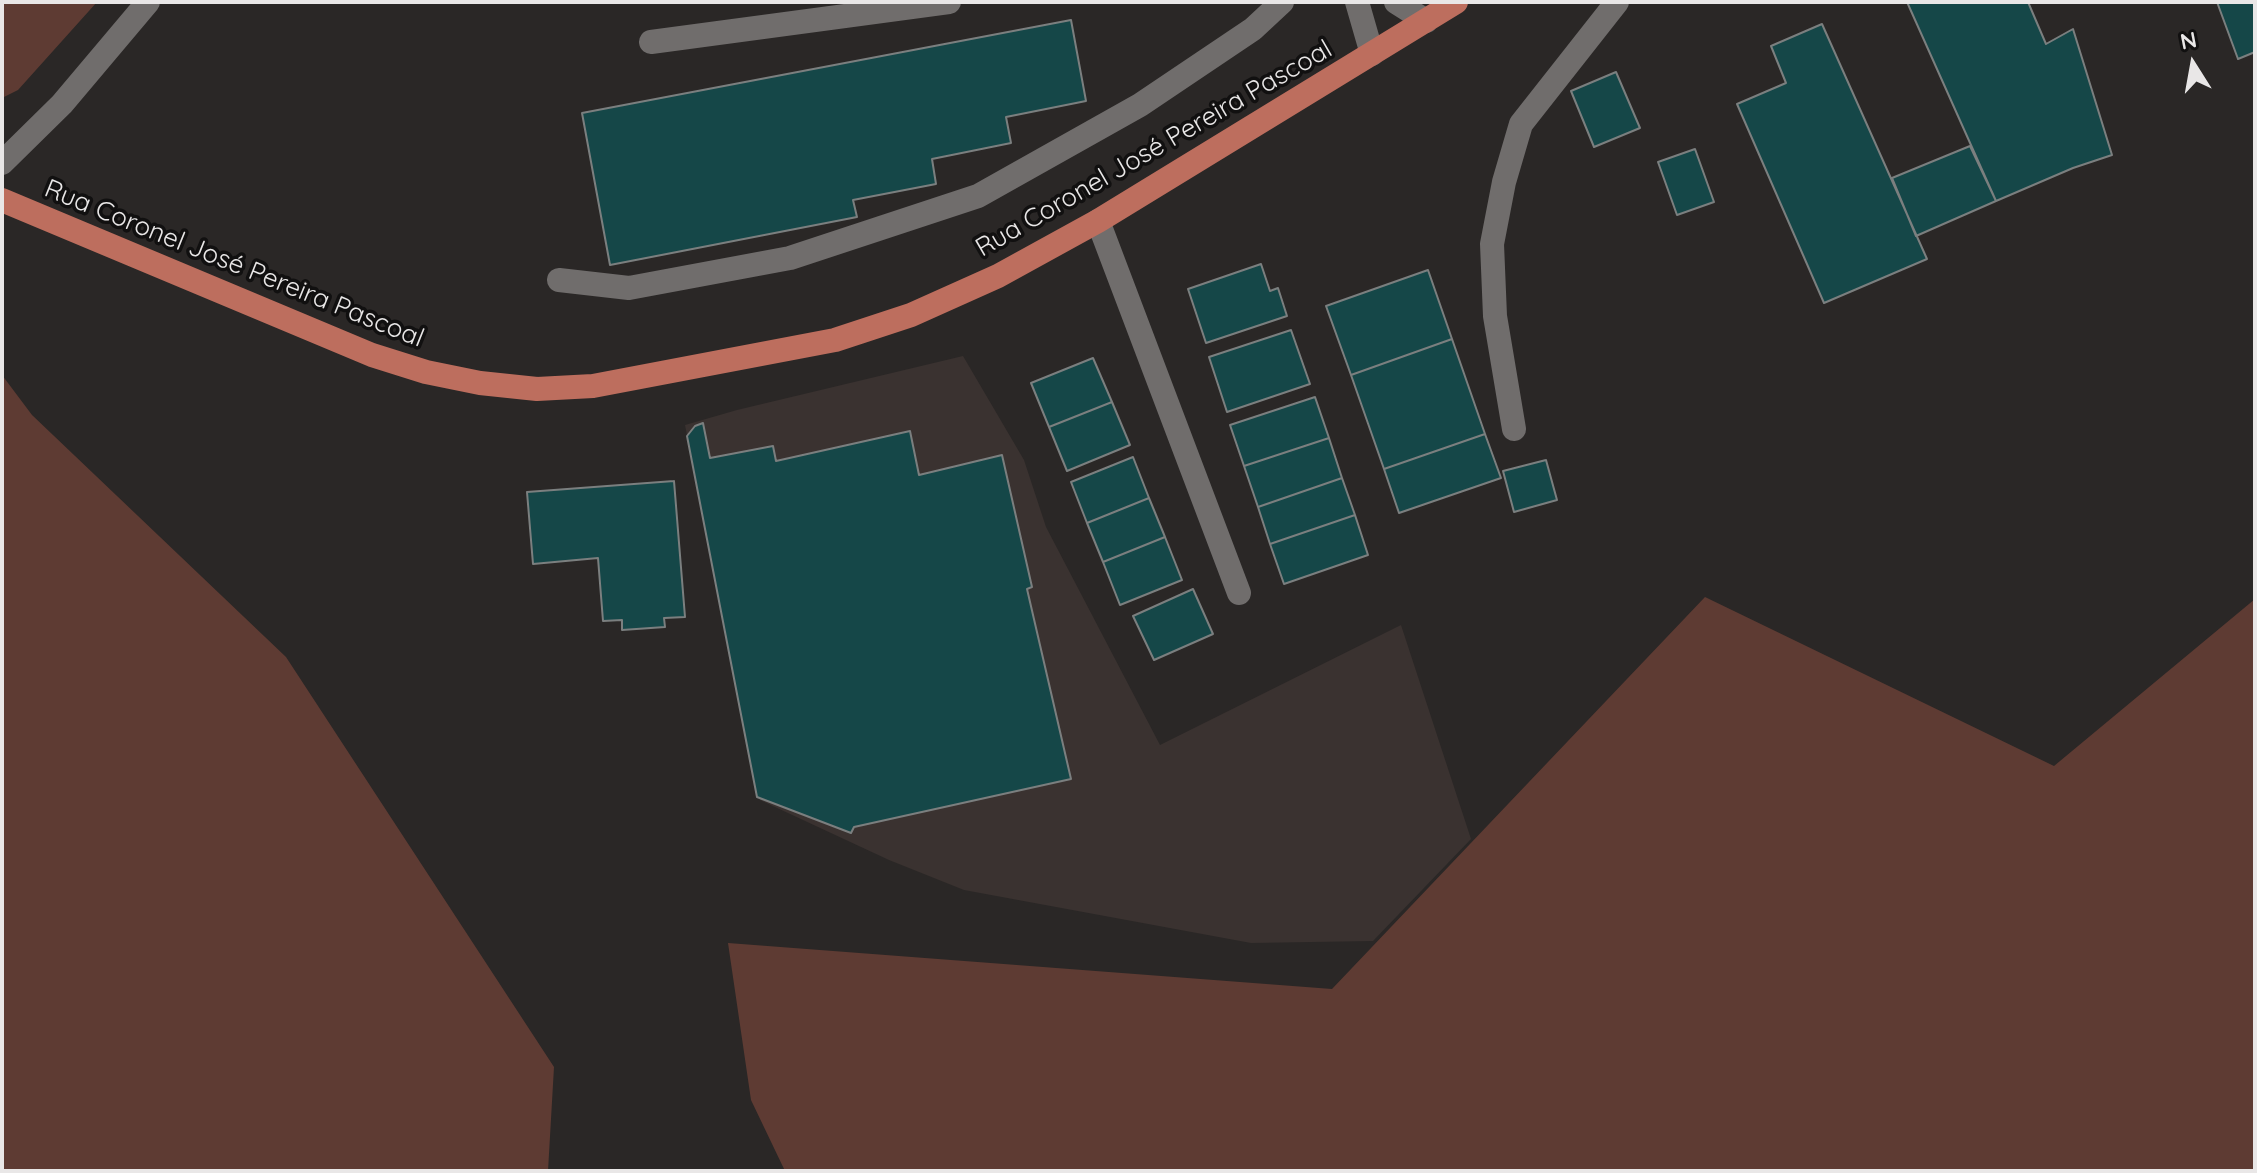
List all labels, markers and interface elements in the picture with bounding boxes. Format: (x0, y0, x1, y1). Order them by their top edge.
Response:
north arrow (2153, 24, 2233, 104)
text: N (2178, 25, 2199, 56)
street label: Rua Coronel José Pereira Pascoal (970, 34, 1338, 264)
street label: Rua Coronel José Pereira Pascoal (40, 173, 428, 355)

